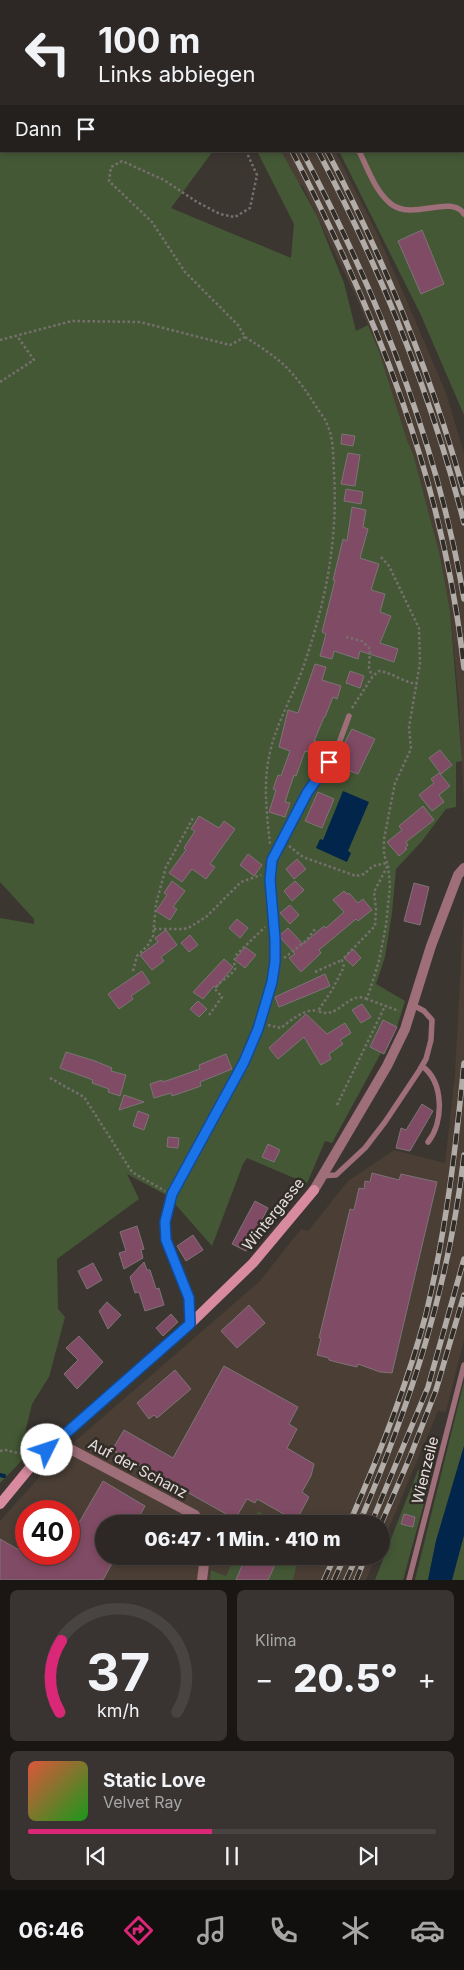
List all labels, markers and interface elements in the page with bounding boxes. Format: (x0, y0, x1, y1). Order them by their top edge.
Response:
text: 100 m (98, 19, 201, 61)
icon: left (15, 20, 80, 85)
text: Links abbiegen (98, 61, 255, 87)
icon: arrive (72, 115, 100, 143)
text: Dann (15, 118, 62, 141)
pin (308, 741, 350, 783)
icon: arrive (315, 748, 343, 776)
street label: Wintergasse (238, 1174, 308, 1254)
position arrow (20, 1423, 72, 1475)
street label: Auf der Schanz (85, 1434, 191, 1502)
street label: Wienzeile (407, 1434, 443, 1506)
speed limit sign: 40 (15, 1500, 80, 1565)
text: 06:47 · 1 Min. · 410 m (144, 1528, 341, 1551)
text: Klima (255, 1630, 297, 1650)
text: 37 (87, 1641, 150, 1704)
text: 20.5° (293, 1655, 398, 1701)
text: − (255, 1662, 274, 1696)
text: + (417, 1662, 436, 1696)
text: km/h (97, 1700, 140, 1721)
text: Static Love (103, 1769, 206, 1792)
text: Velvet Ray (103, 1792, 182, 1812)
icon: previous (82, 1842, 110, 1870)
icon: pause (218, 1842, 246, 1870)
icon: next (354, 1842, 382, 1870)
icon: directions (121, 1913, 156, 1948)
icon: music (194, 1913, 229, 1948)
icon: phone (266, 1913, 301, 1948)
icon: climate (338, 1913, 373, 1948)
icon: car (410, 1913, 445, 1948)
text: 06:46 (19, 1917, 84, 1943)

